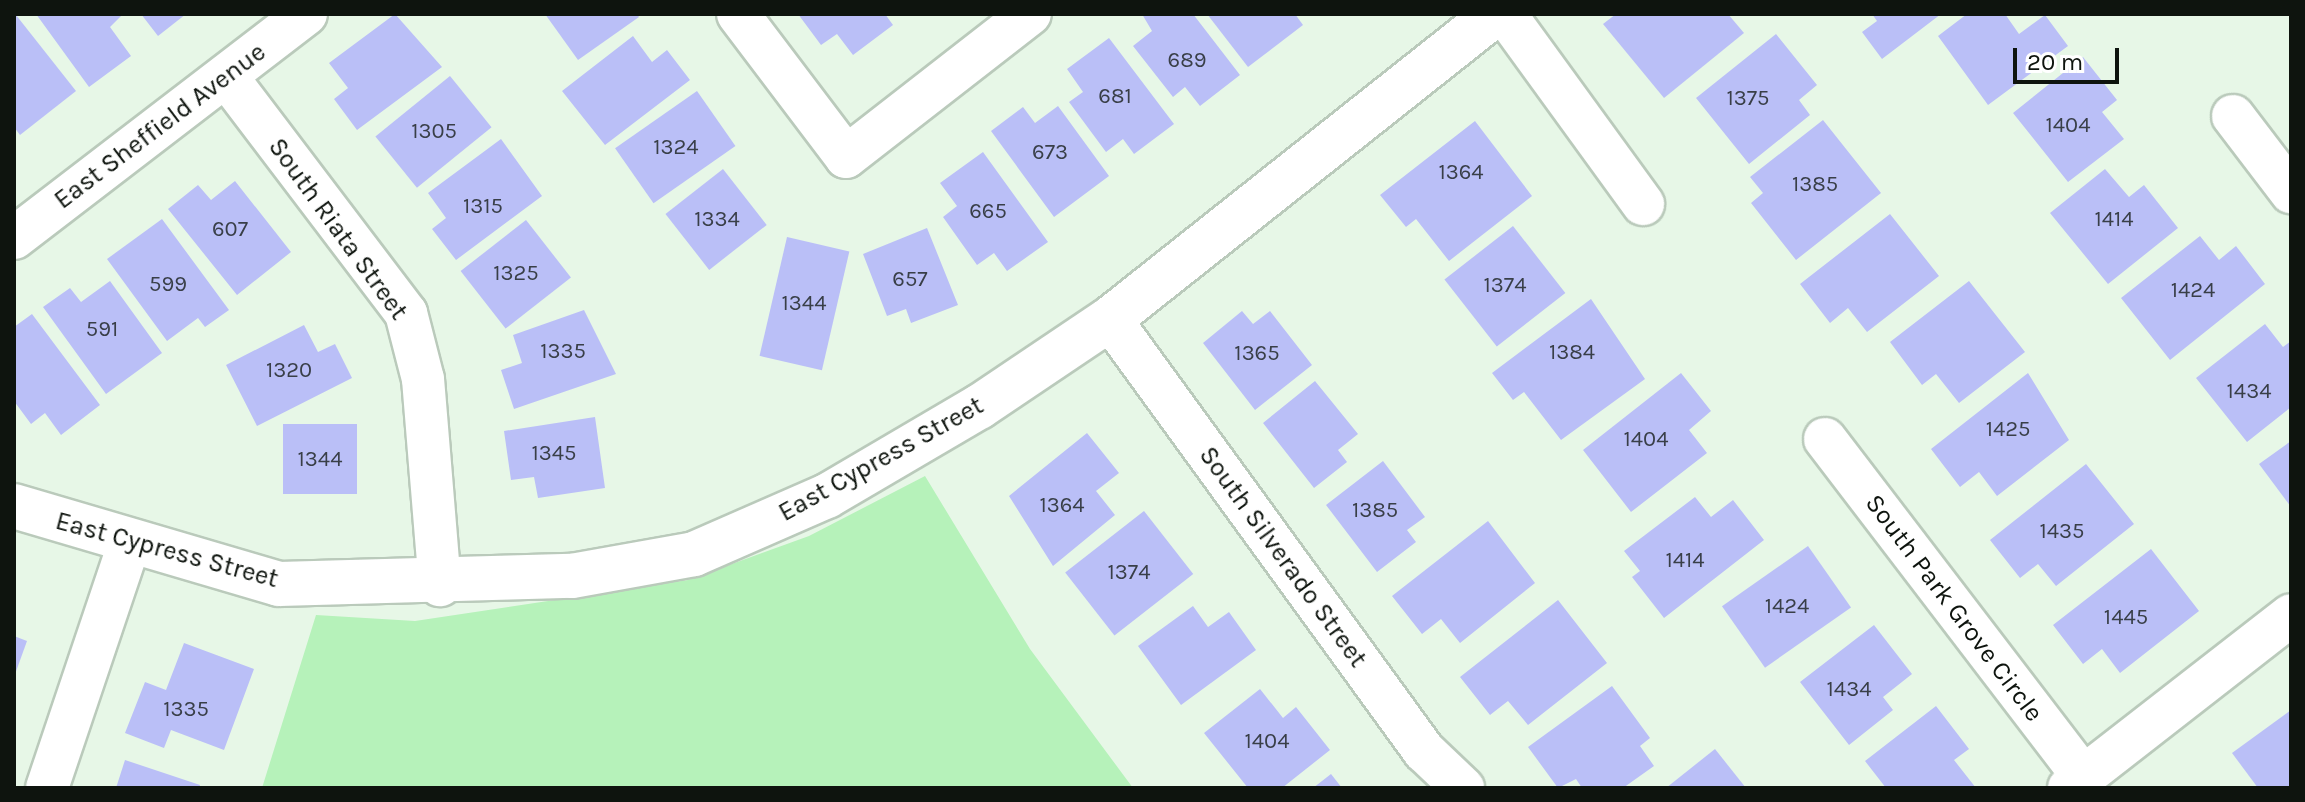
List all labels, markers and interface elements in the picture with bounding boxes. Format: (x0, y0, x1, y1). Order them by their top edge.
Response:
scale bar (2017, 32, 2123, 82)
street label: East Sheffield Avenue (48, 36, 272, 216)
house number: 689 (1168, 48, 1206, 74)
text: 20 m (2027, 48, 2083, 76)
house number: 681 (1098, 84, 1132, 110)
house number: 1375 (1726, 86, 1770, 112)
house number: 1404 (2046, 113, 2090, 139)
house number: 1305 (411, 119, 457, 145)
street label: South Riata Street (262, 132, 414, 326)
house number: 1324 (653, 135, 699, 161)
house number: 673 (1032, 140, 1068, 166)
house number: 1364 (1438, 160, 1484, 186)
house number: 1385 (1792, 172, 1838, 198)
house number: 1315 (463, 194, 503, 220)
house number: 665 (969, 199, 1007, 225)
house number: 1334 (694, 207, 740, 233)
house number: 1414 (2094, 207, 2134, 233)
house number: 607 (212, 217, 248, 243)
house number: 1325 (493, 261, 539, 287)
house number: 657 (892, 267, 928, 293)
house number: 599 (149, 272, 187, 298)
house number: 1374 (1484, 273, 1526, 299)
house number: 1424 (2171, 278, 2215, 304)
house number: 1344 (782, 291, 826, 317)
house number: 591 (86, 317, 118, 343)
house number: 1335 (540, 339, 586, 365)
house number: 1384 (1549, 340, 1595, 366)
house number: 1365 (1234, 341, 1280, 367)
house number: 1320 (266, 358, 312, 384)
house number: 1434 (2227, 379, 2271, 405)
street label: East Cypress Street (773, 390, 989, 528)
house number: 1425 (1986, 417, 2030, 443)
house number: 1404 (1624, 427, 1668, 453)
street label: South Silverado Street (1192, 440, 1374, 674)
house number: 1345 (532, 441, 576, 467)
house number: 1344 (298, 447, 342, 473)
street label: South Park Grove Circle (1858, 488, 2050, 728)
house number: 1364 (1039, 493, 1085, 519)
house number: 1385 (1352, 498, 1398, 524)
street label: East Cypress Street (52, 505, 282, 595)
house number: 1435 (2040, 519, 2084, 545)
house number: 1414 (1665, 548, 1705, 574)
house number: 1374 (1108, 560, 1150, 586)
house number: 1424 (1765, 594, 1809, 620)
house number: 1445 (2104, 605, 2148, 631)
house number: 1434 (1827, 677, 1871, 703)
house number: 1335 (163, 697, 209, 723)
house number: 1404 (1245, 729, 1289, 755)

